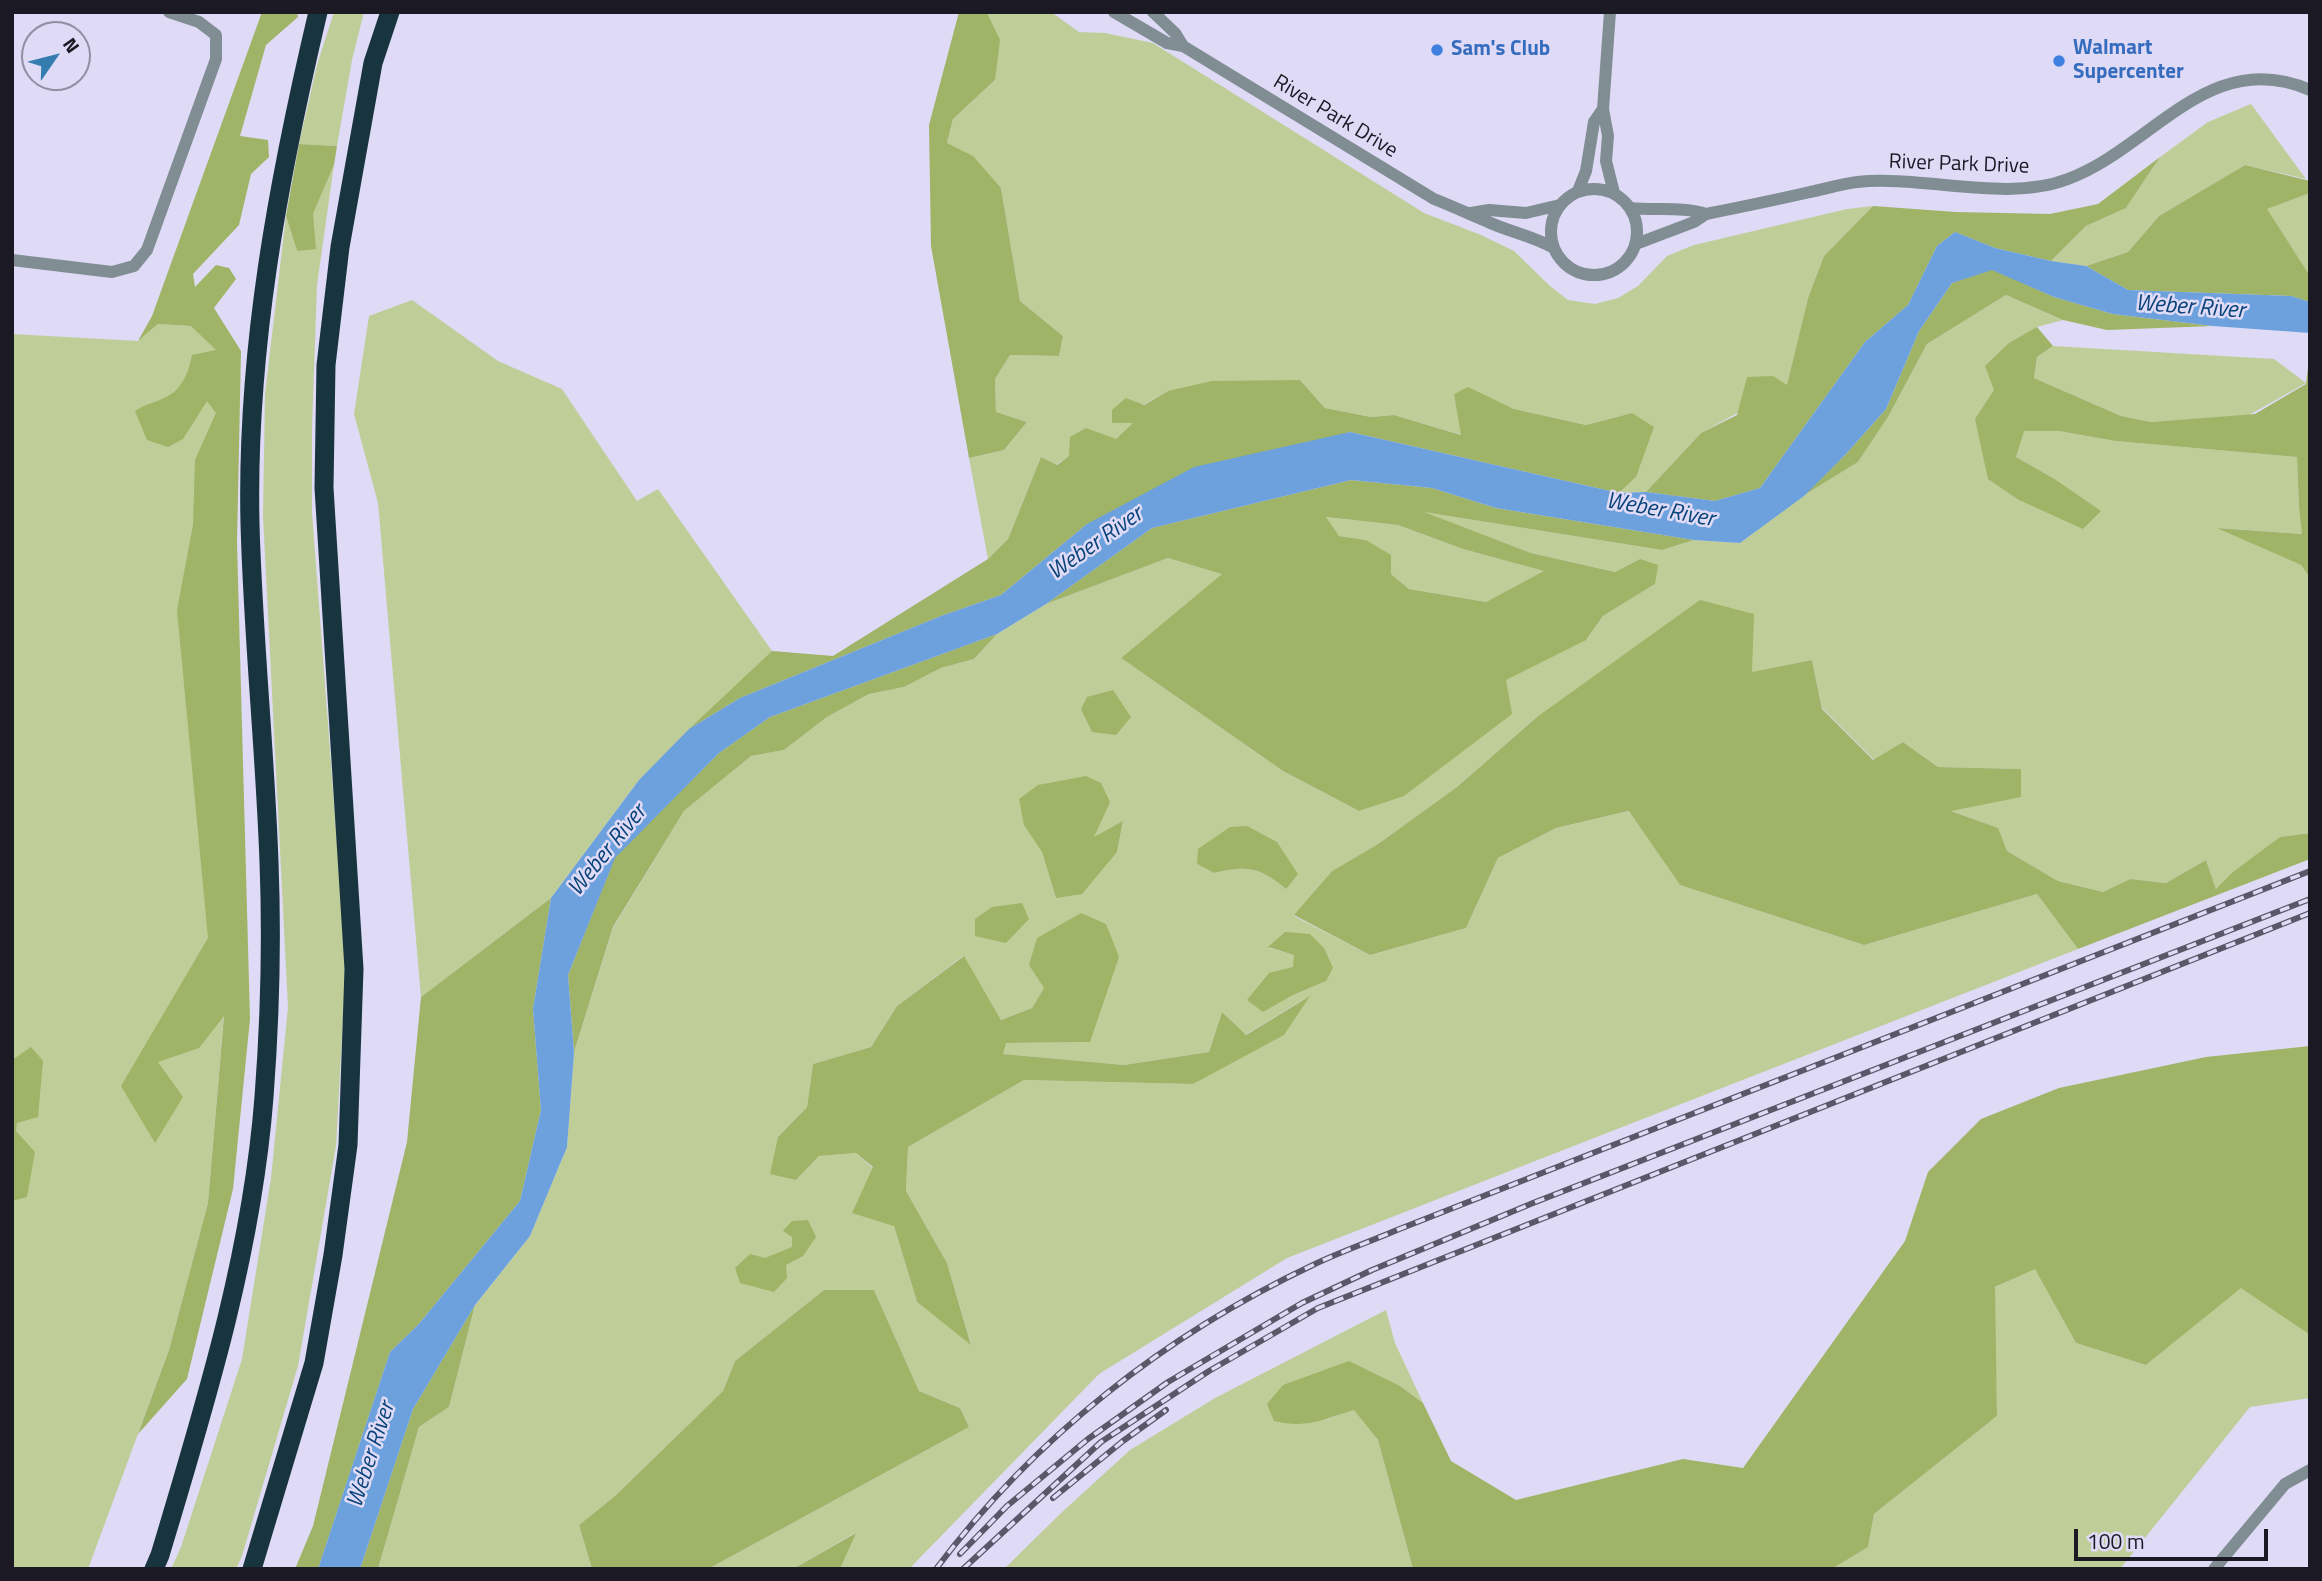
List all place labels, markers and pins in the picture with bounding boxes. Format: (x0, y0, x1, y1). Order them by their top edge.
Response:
place label: Walmart Supercenter (2073, 36, 2184, 86)
place label: Sam's Club (1451, 37, 1550, 63)
marker: Sam's Club (1429, 42, 1445, 58)
marker: Walmart Supercenter (2051, 53, 2067, 69)

